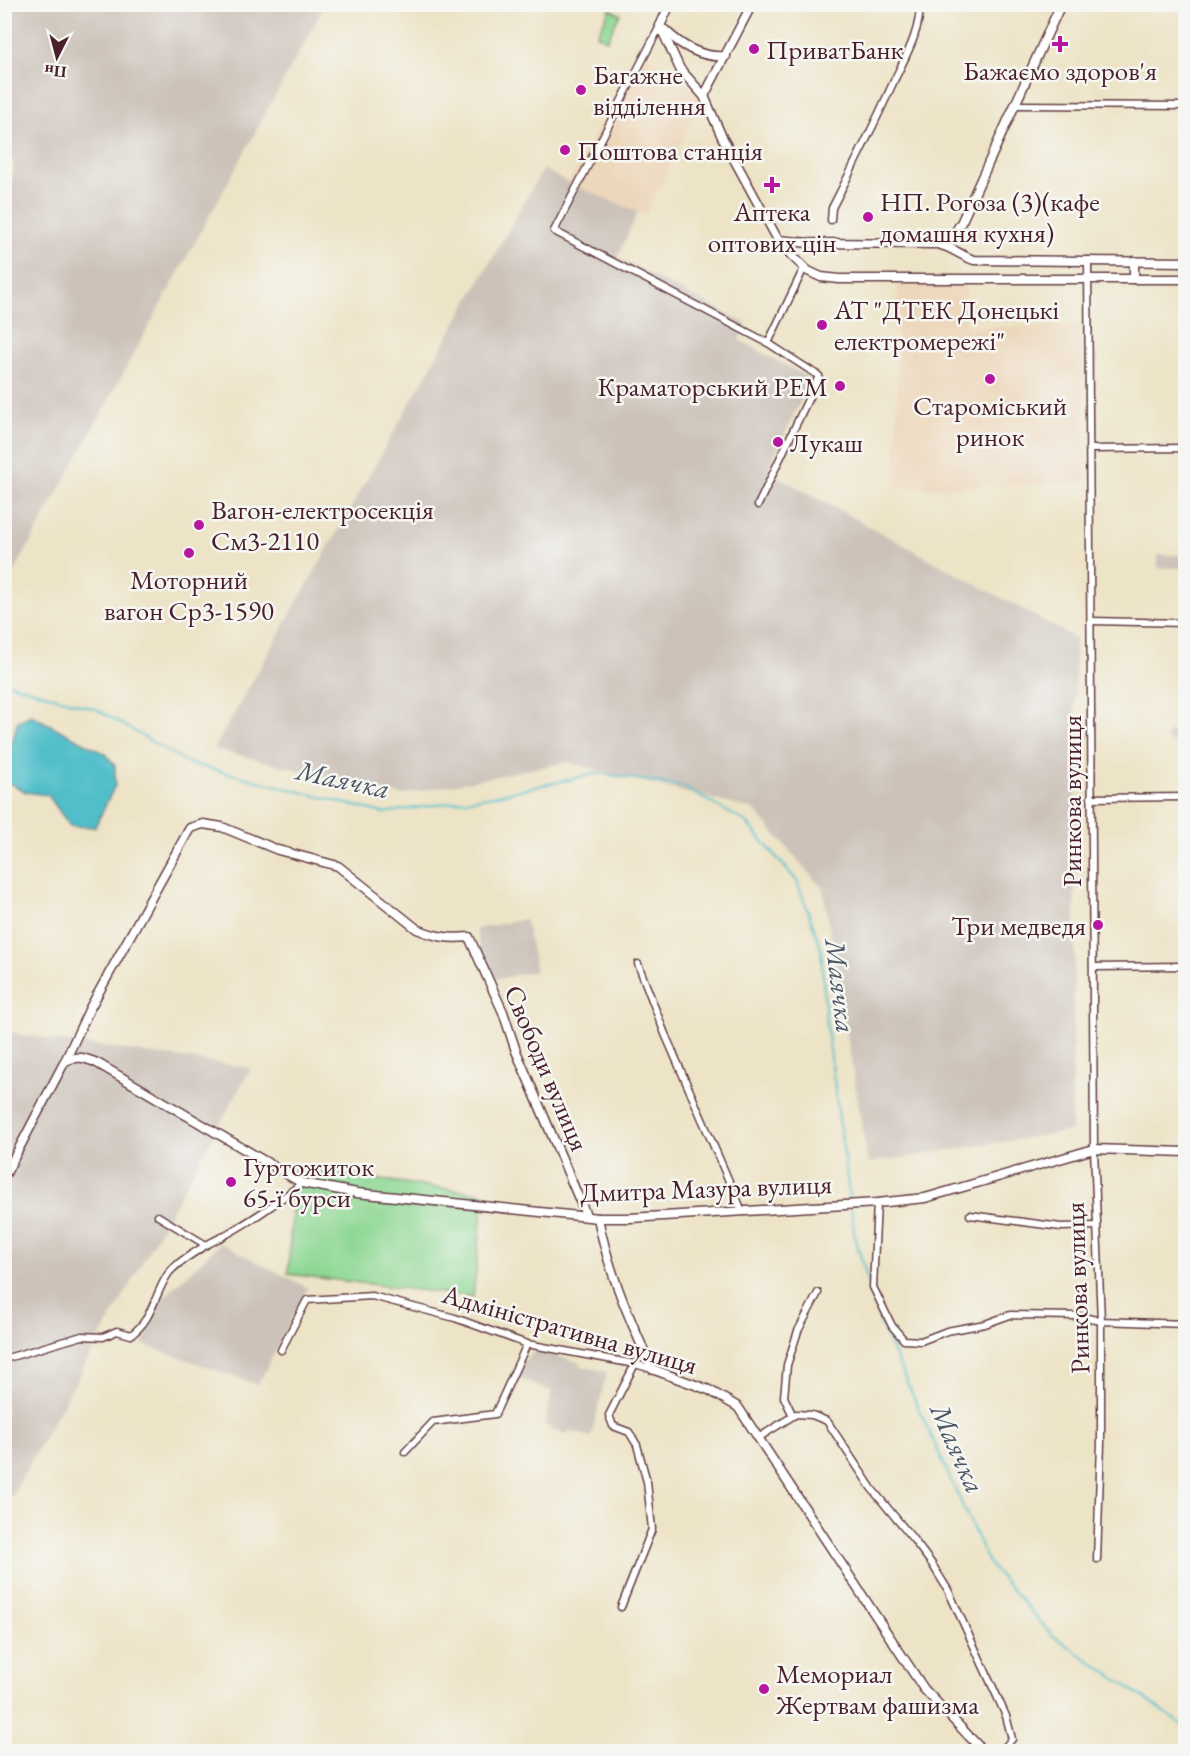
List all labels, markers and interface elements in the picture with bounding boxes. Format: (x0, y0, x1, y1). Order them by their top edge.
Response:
north arrow (27, 27, 87, 87)
place label: ПриватБанк (766, 32, 904, 67)
marker: Бажаємо здоров'я (1053, 37, 1067, 51)
marker: ПриватБанк (747, 42, 761, 56)
place label: Бажаємо здоров'я (963, 53, 1157, 88)
place label: Багажне відділення (593, 57, 706, 123)
text: Пн (44, 60, 67, 83)
marker: Багажне відділення (574, 83, 588, 97)
place label: Поштова станція (577, 133, 763, 168)
marker: Поштова станція (558, 143, 572, 157)
marker: Аптека оптових цін (765, 178, 779, 192)
place label: НП. Рогоза (3)(кафе домашня кухня) (880, 184, 1100, 250)
place label: Аптека оптових цін (708, 194, 836, 260)
marker: НП. Рогоза (3)(кафе домашня кухня) (861, 210, 875, 224)
place label: АТ "ДТЕК Донецькі електромережі" (833, 292, 1059, 358)
marker: АТ "ДТЕК Донецькі електромережі" (815, 318, 829, 332)
place label: Краматорський РЕМ (597, 369, 828, 404)
marker: Староміський ринок (983, 372, 997, 386)
marker: Краматорський РЕМ (833, 379, 847, 393)
place label: Староміський ринок (913, 388, 1067, 454)
place label: Лукаш (790, 425, 863, 460)
marker: Лукаш (771, 435, 785, 449)
place label: Вагон-електросекція См3-2110 (211, 492, 434, 558)
marker: Вагон-електросекція См3-2110 (192, 518, 206, 532)
marker: Моторний вагон Ср3-1590 (182, 546, 196, 560)
place label: Моторний вагон Ср3-1590 (104, 562, 274, 628)
street label: Ринкова вулиця (1054, 715, 1089, 887)
water label: Маячка (291, 751, 393, 806)
place label: Три медведя (951, 908, 1086, 943)
marker: Три медведя (1091, 918, 1105, 932)
water label: Маячка (817, 935, 865, 1035)
street label: Свободи вулиця (496, 980, 598, 1156)
place label: Гуртожиток 65-ї бурси (243, 1149, 374, 1215)
street label: Дмитра Мазура вулиця (579, 1166, 833, 1210)
marker: Гуртожиток 65-ї бурси (224, 1175, 238, 1189)
street label: Ринкова вулиця (1057, 1201, 1097, 1375)
street label: Адміністративна вулиця (437, 1276, 702, 1382)
water label: Маячка (922, 1396, 994, 1499)
place label: Мемориал Жертвам фашизма (775, 1656, 979, 1722)
marker: Мемориал Жертвам фашизма (757, 1682, 771, 1696)

